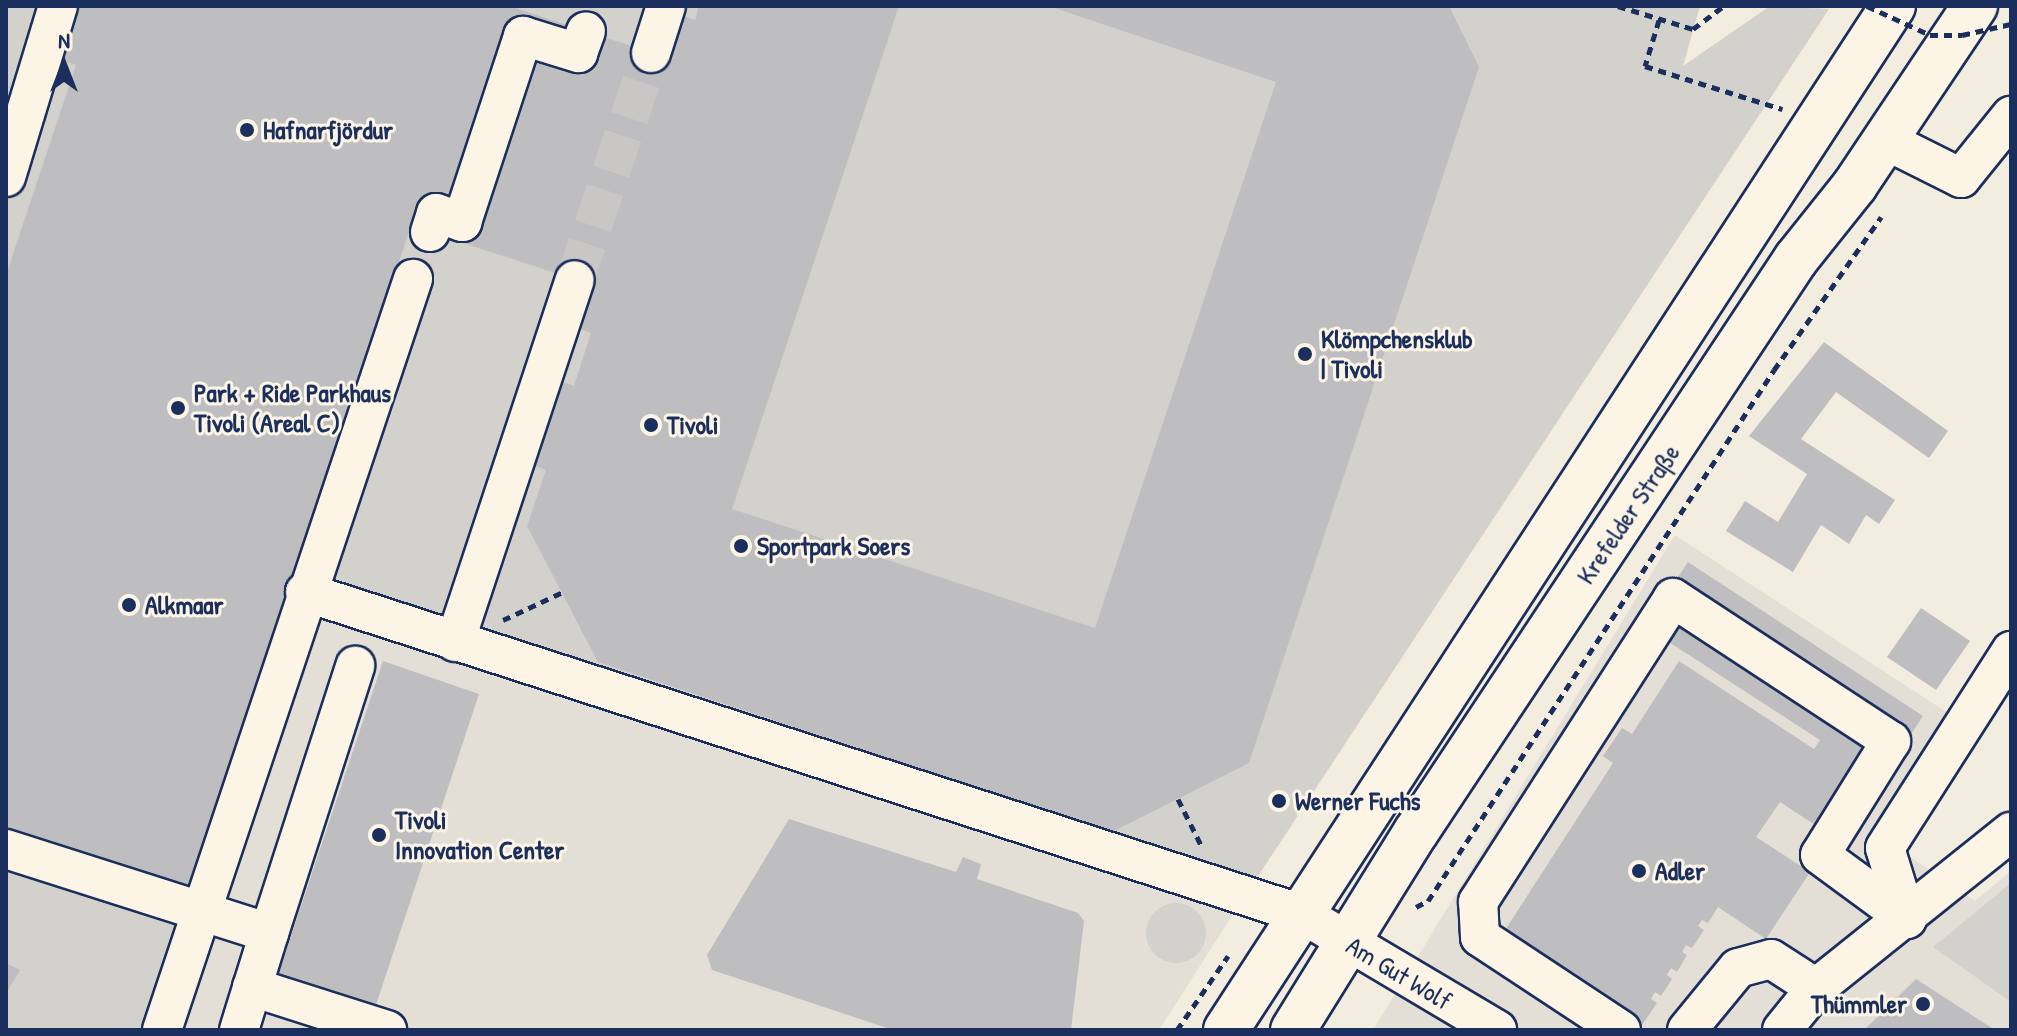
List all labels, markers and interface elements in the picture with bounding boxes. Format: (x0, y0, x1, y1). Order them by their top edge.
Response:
north arrow (24, 24, 104, 104)
text: N (58, 25, 70, 55)
place label: Hafnarfjördur (263, 114, 393, 146)
marker: Hafnarfjördur (238, 121, 256, 139)
place label: Klömpchensklub | Tivoli (1321, 323, 1473, 384)
marker: Klömpchensklub | Tivoli (1296, 345, 1314, 363)
place label: Park + Ride Parkhaus Tivoli (Areal C) (194, 377, 391, 438)
marker: Park + Ride Parkhaus Tivoli (Areal C) (169, 399, 187, 417)
place label: Tivoli (667, 409, 719, 441)
marker: Tivoli (642, 416, 660, 434)
street label: Krefelder Straße (1570, 438, 1686, 590)
place label: Sportpark Soers (757, 530, 910, 562)
marker: Sportpark Soers (732, 537, 750, 555)
place label: Alkmaar (145, 589, 223, 621)
marker: Alkmaar (120, 596, 138, 614)
place label: Werner Fuchs (1295, 785, 1421, 817)
marker: Werner Fuchs (1270, 792, 1288, 810)
place label: Tivoli Innovation Center (395, 804, 564, 866)
marker: Tivoli Innovation Center (370, 826, 388, 844)
place label: Adler (1655, 855, 1705, 887)
marker: Adler (1630, 862, 1648, 880)
street label: Am Gut Wolf (1341, 930, 1457, 1016)
place label: Thümmler (1811, 988, 1907, 1020)
marker: Thümmler (1914, 995, 1932, 1013)

